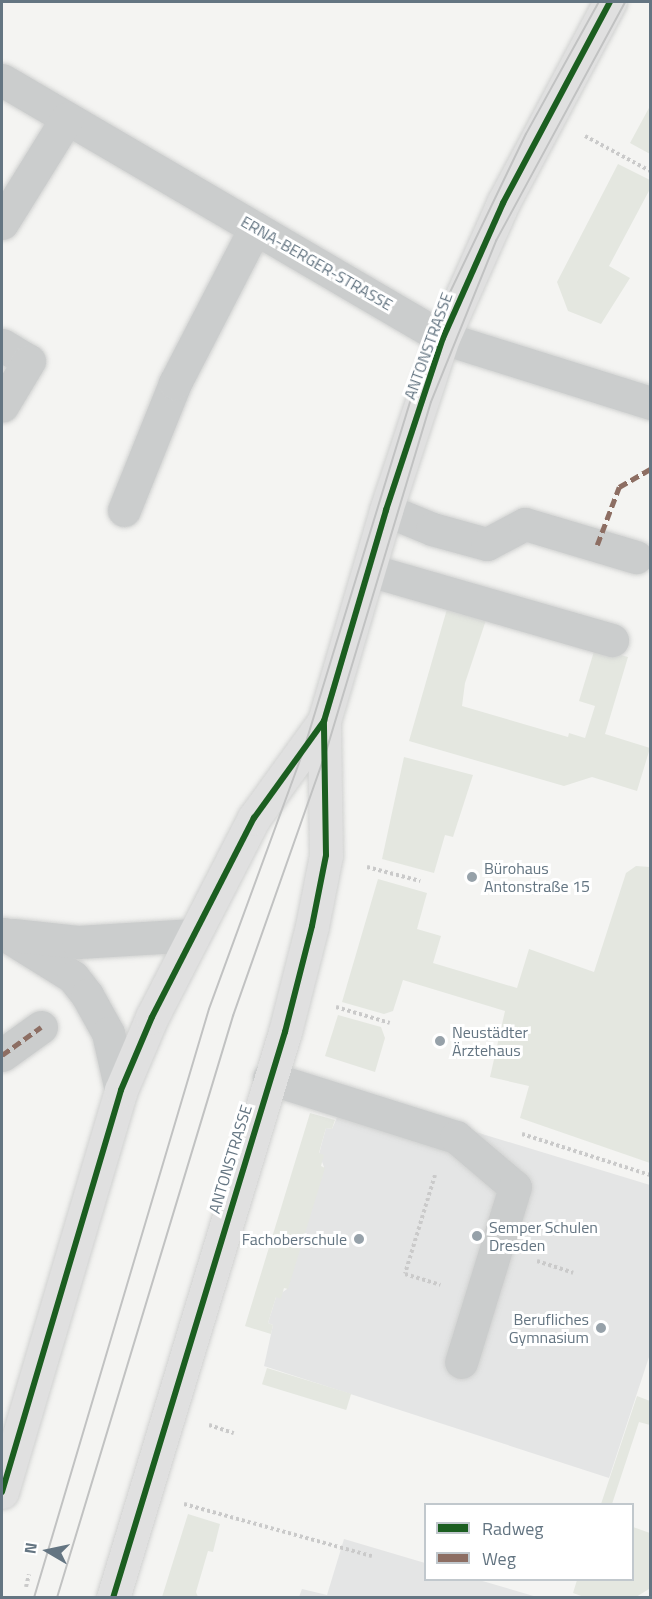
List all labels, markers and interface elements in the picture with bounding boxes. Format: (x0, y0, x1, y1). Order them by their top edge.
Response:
street label: ERNA-BERGER-STRASSE (238, 212, 396, 314)
street label: ANTONSTRASSE (400, 290, 456, 402)
place label: Bürohaus Antonstraße 15 (484, 858, 590, 896)
marker: Bürohaus Antonstraße 15 (465, 870, 479, 884)
place label: Neustädter Ärztehaus (452, 1022, 528, 1060)
marker: Neustädter Ärztehaus (433, 1034, 447, 1048)
street label: ANTONSTRASSE (204, 1103, 256, 1215)
place label: Semper Schulen Dresden (489, 1217, 598, 1255)
place label: Fachoberschule (242, 1229, 347, 1249)
marker: Semper Schulen Dresden (470, 1229, 484, 1243)
marker: Fachoberschule (352, 1232, 366, 1246)
place label: Berufliches Gymnasium (509, 1309, 589, 1347)
marker: Berufliches Gymnasium (594, 1321, 608, 1335)
legend (424, 1503, 634, 1581)
text: Radweg (482, 1515, 544, 1542)
north arrow (18, 1521, 78, 1581)
text: N (18, 1541, 43, 1556)
text: Weg (482, 1545, 516, 1572)

